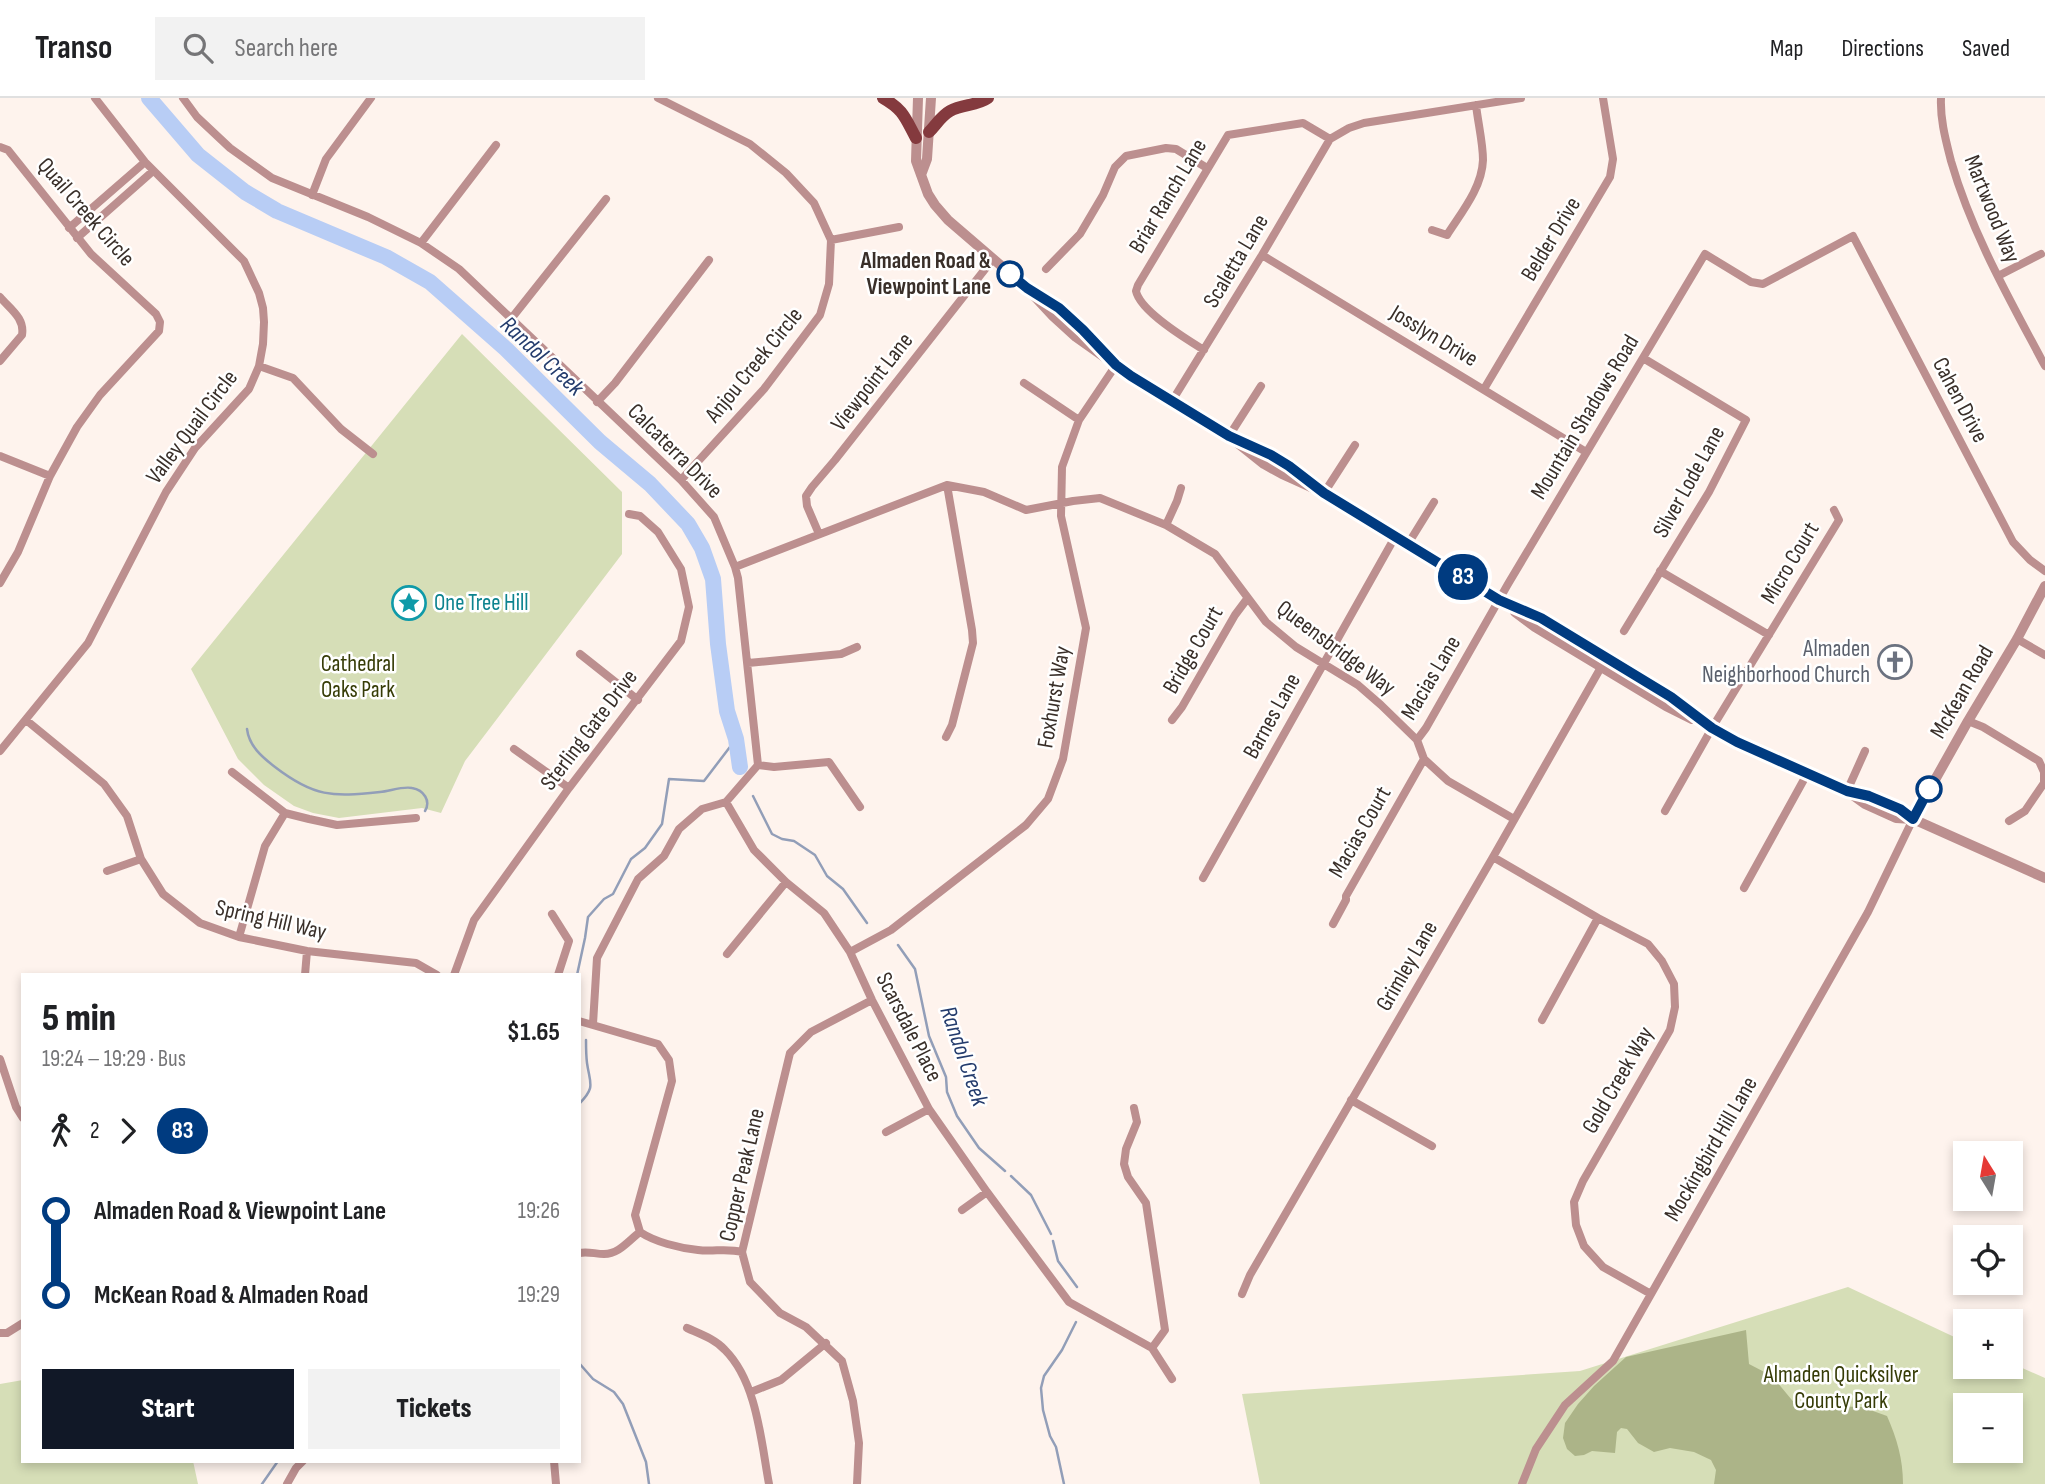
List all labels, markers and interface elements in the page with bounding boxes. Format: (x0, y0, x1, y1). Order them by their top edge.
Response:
search box (155, 17, 645, 80)
text: Transo (35, 28, 113, 68)
icon: search (179, 29, 217, 67)
text: Search here (235, 33, 338, 64)
text: Map (1770, 34, 1803, 63)
text: Directions (1841, 34, 1924, 63)
text: Saved (1962, 34, 2010, 63)
street label: Briar Ranch Lane (1123, 134, 1213, 258)
street label: Martwood Way (1958, 151, 2026, 267)
street label: Quail Creek Circle (31, 152, 141, 272)
street label: Belder Drive (1515, 192, 1587, 286)
street label: Scaletta Lane (1197, 209, 1275, 313)
place label: Almaden Road & Viewpoint Lane (860, 247, 992, 301)
marker: Almaden Road & Viewpoint Lane (997, 261, 1023, 287)
street label: Josslyn Drive (1384, 298, 1483, 373)
street label: Anjou Creek Circle (699, 302, 809, 429)
water label: Randol Creek (494, 310, 590, 403)
street label: Viewpoint Lane (825, 327, 919, 437)
street label: Mountain Shadows Road (1525, 330, 1645, 504)
street label: Cahen Drive (1926, 353, 1994, 447)
street label: Valley Quail Circle (140, 365, 244, 489)
street label: Calcaterra Drive (622, 398, 728, 504)
street label: Silver Lode Lane (1647, 421, 1731, 543)
street label: Micro Court (1755, 517, 1825, 609)
line badge: 83 (1432, 554, 1494, 600)
text: 83 (1452, 562, 1474, 591)
place icon: One Tree Hill (390, 584, 428, 622)
place label: One Tree Hill (434, 589, 529, 617)
street label: Queensbridge Way (1271, 594, 1401, 702)
street label: Bridge Court (1157, 601, 1229, 699)
street label: Macias Lane (1395, 631, 1467, 725)
place label: Almaden Neighborhood Church (1702, 635, 1870, 689)
street label: McKean Road (1924, 640, 2000, 744)
church icon: Almaden Neighborhood Church (1876, 643, 1914, 681)
street label: Foxhurst Way (1031, 644, 1077, 750)
park label: Cathedral Oaks Park (321, 650, 395, 704)
street label: Sterling Gate Drive (534, 664, 644, 796)
street label: Barnes Lane (1237, 668, 1307, 764)
unlabelled marker (1916, 776, 1942, 802)
street label: Macias Court (1323, 781, 1397, 883)
street label: Spring Hill Way (213, 894, 329, 946)
street label: Grimley Lane (1370, 916, 1444, 1016)
street label: Scarsdale Place (870, 968, 948, 1086)
text: 5 min (42, 996, 116, 1041)
water label: Randol Creek (933, 1002, 995, 1111)
text: $1.65 (507, 1017, 560, 1048)
street label: Gold Creek Way (1576, 1021, 1660, 1138)
text: 19:24 – 19:29 · Bus (42, 1045, 186, 1073)
street label: Mockingbird Hill Lane (1658, 1072, 1764, 1226)
street label: Copper Peak Lane (713, 1106, 771, 1244)
icon: walk (42, 1112, 80, 1150)
icon: forward (109, 1112, 147, 1150)
text: 83 (171, 1116, 194, 1145)
text: 2 (90, 1117, 99, 1145)
north arrow (1953, 1141, 2023, 1211)
map controls (1953, 1141, 2023, 1463)
text: Almaden Road & Viewpoint Lane (94, 1196, 386, 1227)
text: 19:26 (518, 1197, 560, 1225)
button: locate (1953, 1225, 2023, 1295)
text: McKean Road & Almaden Road (94, 1280, 368, 1311)
text: 19:29 (518, 1281, 560, 1309)
button: + (1953, 1309, 2023, 1379)
park label: Almaden Quicksilver County Park (1763, 1361, 1919, 1415)
button: Start (42, 1369, 294, 1449)
button: Tickets (308, 1369, 560, 1449)
button: − (1953, 1393, 2023, 1463)

